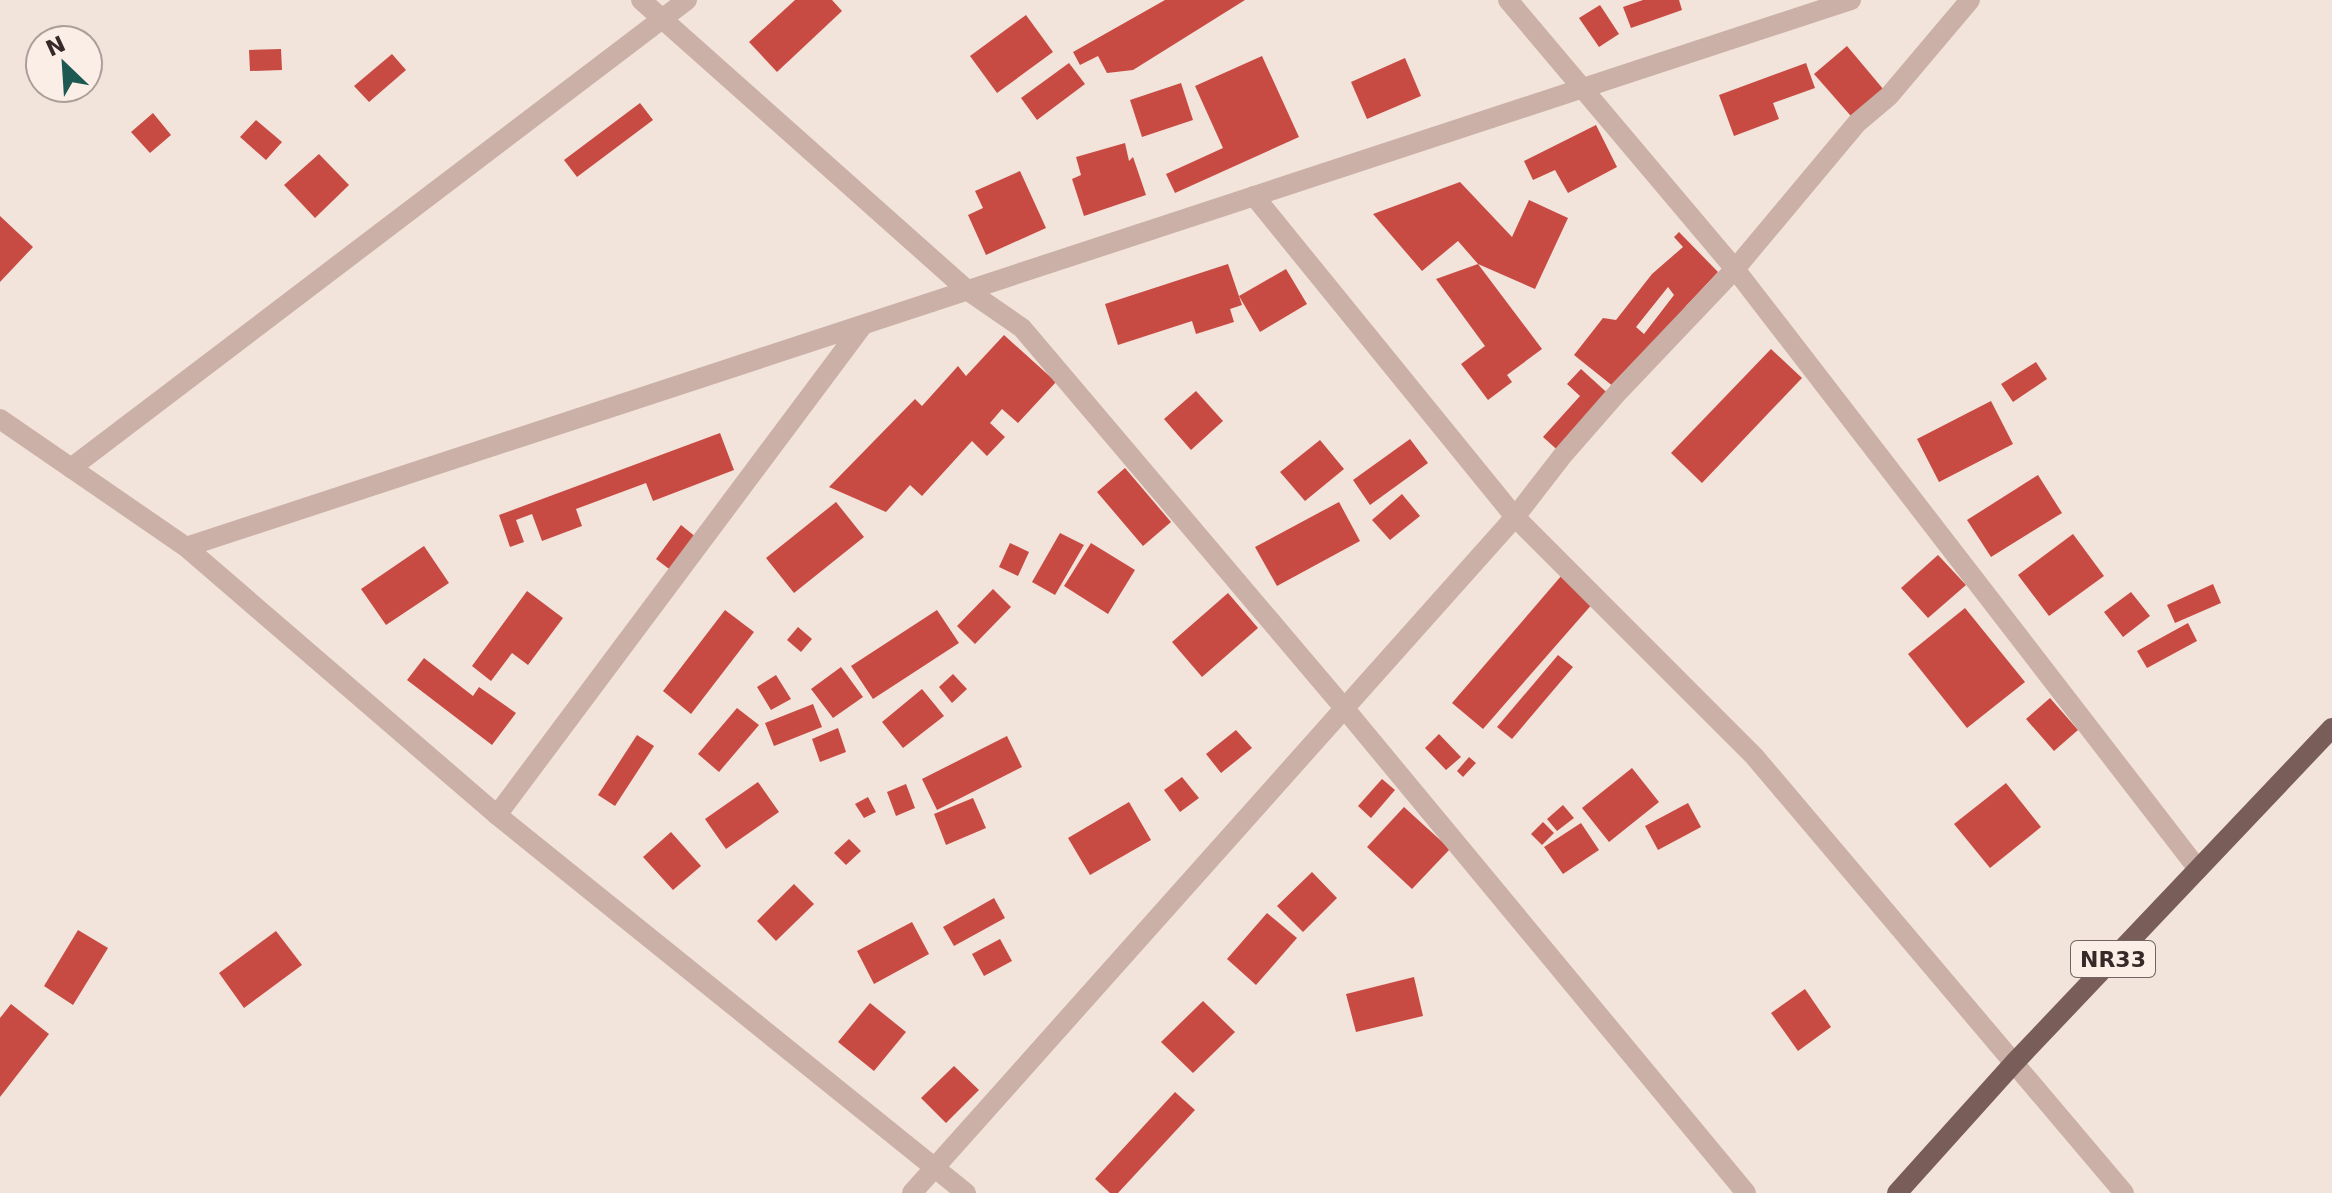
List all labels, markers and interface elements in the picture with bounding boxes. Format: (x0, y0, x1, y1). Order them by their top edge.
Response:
north arrow (24, 24, 104, 104)
text: N (42, 31, 69, 62)
road number: NR33 (2071, 941, 2155, 977)

